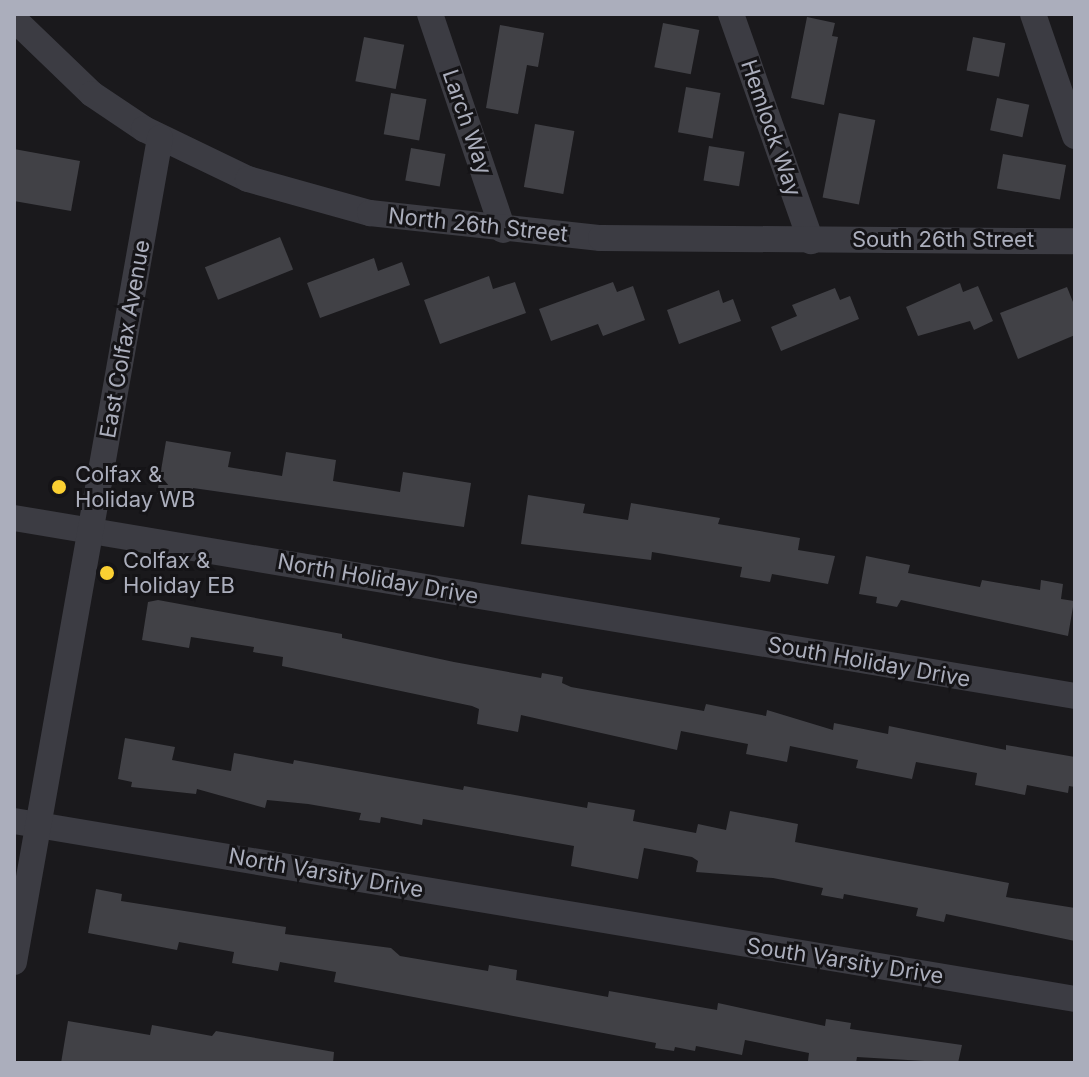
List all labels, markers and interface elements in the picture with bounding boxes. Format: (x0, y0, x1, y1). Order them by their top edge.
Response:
street label: Hemlock Way (735, 56, 807, 200)
street label: Larch Way (437, 66, 497, 178)
street label: North 26th Street (387, 202, 569, 248)
street label: South 26th Street (852, 227, 1034, 253)
street label: East Colfax Avenue (95, 238, 155, 440)
place label: Colfax & Holiday WB (75, 461, 195, 512)
marker: Colfax & Holiday WB (50, 478, 68, 496)
place label: Colfax & Holiday EB (123, 547, 235, 598)
street label: North Holiday Drive (275, 548, 481, 610)
marker: Colfax & Holiday EB (98, 564, 116, 582)
street label: South Holiday Drive (765, 631, 973, 693)
street label: North Varsity Drive (227, 843, 425, 903)
street label: South Varsity Drive (745, 932, 945, 990)

